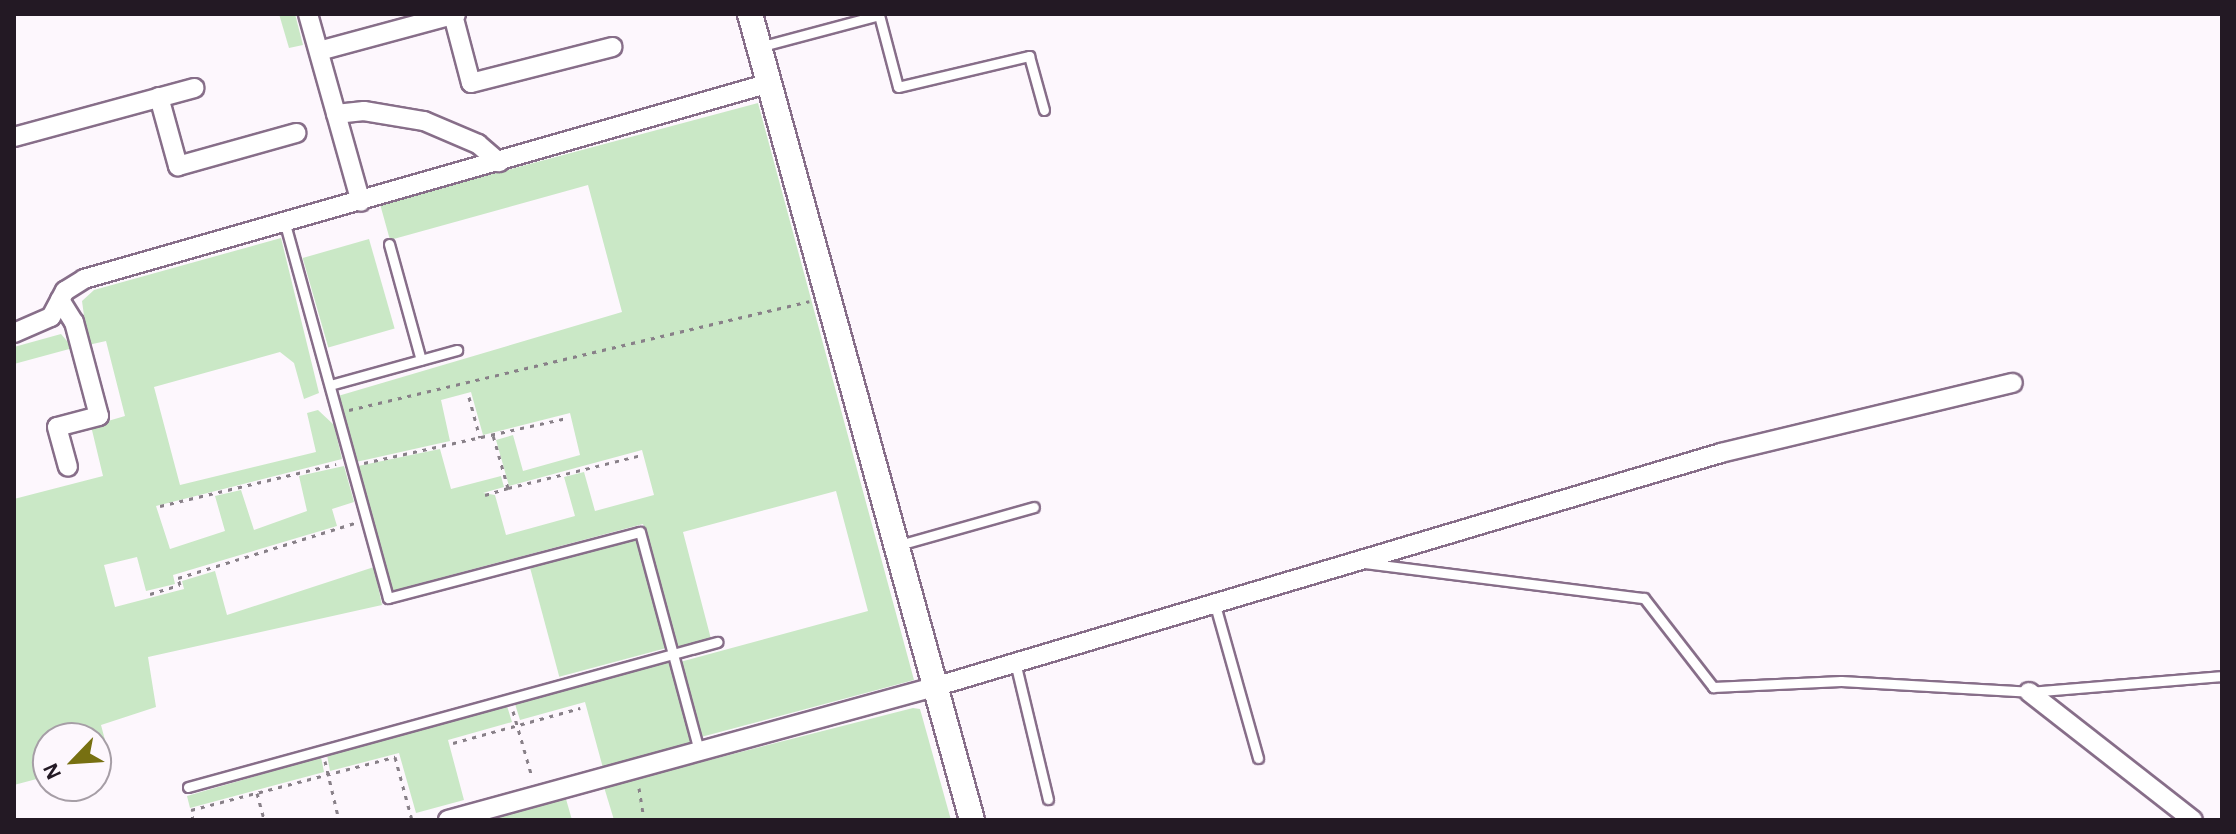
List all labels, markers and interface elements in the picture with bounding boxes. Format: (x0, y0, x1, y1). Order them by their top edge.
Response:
north arrow (32, 722, 112, 802)
text: N (39, 760, 65, 783)

